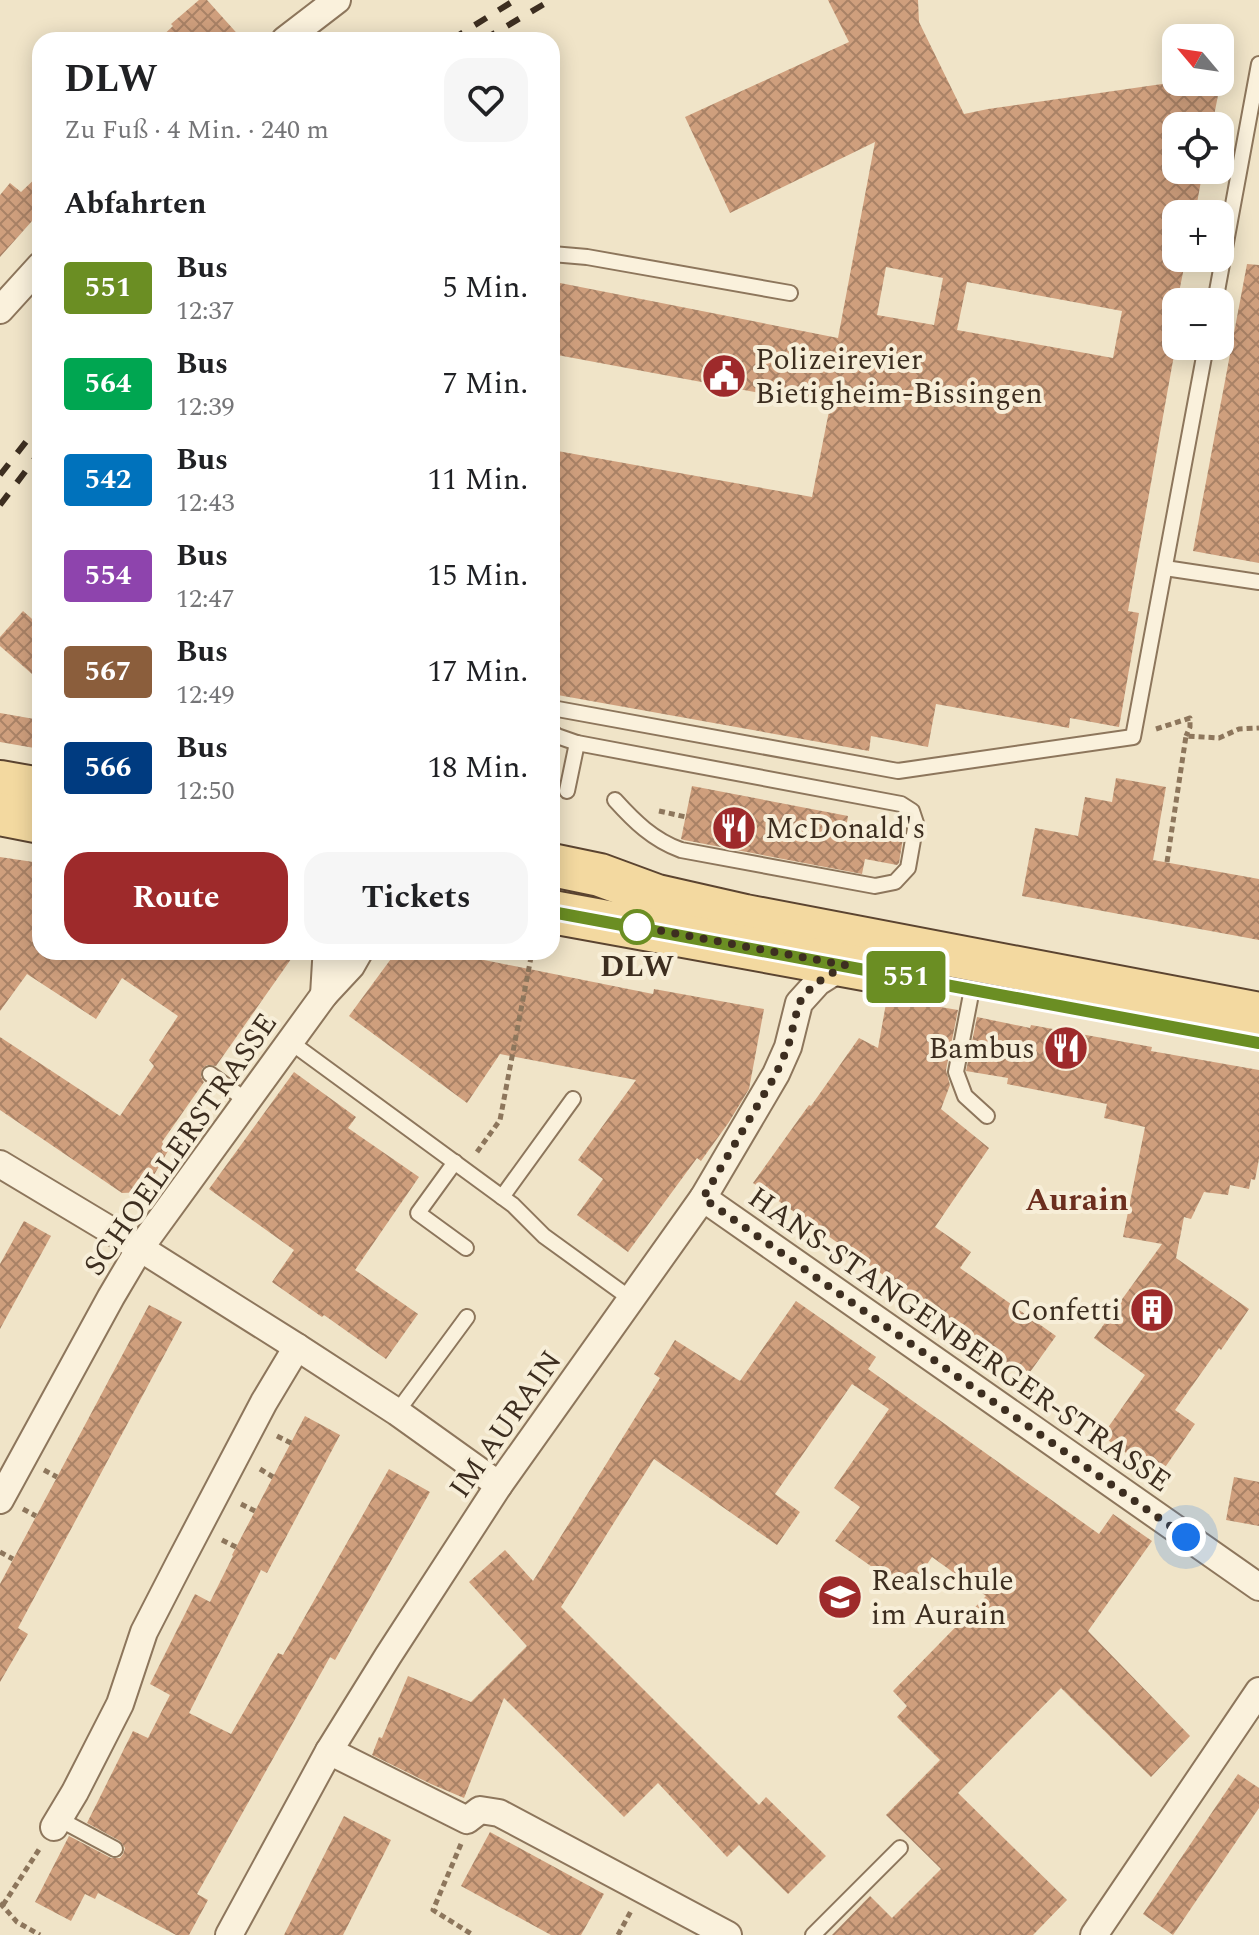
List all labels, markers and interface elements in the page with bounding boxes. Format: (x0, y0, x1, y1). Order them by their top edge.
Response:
north arrow (1162, 24, 1234, 96)
map controls (1162, 24, 1234, 360)
text: DLW (64, 51, 158, 109)
button: heart (444, 58, 528, 142)
text: Zu Fuß · 4 Min. · 240 m (64, 110, 329, 150)
button: locate (1162, 112, 1234, 184)
text: Abfahrten (64, 181, 207, 227)
button: + (1162, 200, 1234, 272)
text: Bus (176, 245, 228, 291)
text: 5 Min. (442, 265, 528, 311)
text: 551 (84, 266, 132, 309)
button: − (1162, 288, 1234, 360)
text: 12:37 (176, 291, 235, 331)
place label: Polizeirevier Bietigheim-Bissingen (755, 337, 1043, 417)
text: Bus (176, 341, 228, 387)
public building icon: Polizeirevier Bietigheim-Bissingen (700, 352, 748, 400)
text: 7 Min. (442, 361, 528, 407)
text: 564 (84, 362, 132, 405)
text: 12:39 (176, 387, 235, 427)
text: Bus (176, 437, 228, 483)
text: 11 Min. (427, 457, 528, 503)
text: 542 (84, 458, 132, 501)
text: 12:43 (176, 483, 235, 523)
text: Bus (176, 533, 228, 579)
text: 15 Min. (427, 553, 528, 599)
text: 554 (84, 554, 132, 597)
text: 12:47 (176, 579, 235, 619)
text: Bus (176, 629, 228, 675)
text: 17 Min. (427, 649, 528, 695)
text: 567 (84, 650, 132, 693)
text: 12:49 (176, 675, 235, 715)
text: Bus (176, 725, 228, 771)
text: 18 Min. (427, 745, 528, 791)
text: 566 (84, 746, 132, 789)
text: 12:50 (176, 771, 235, 811)
restaurant icon: McDonald's (710, 804, 758, 852)
place label: McDonald's (765, 806, 925, 852)
button: Route (64, 852, 288, 944)
button: Tickets (304, 852, 528, 944)
marker: DLW (620, 910, 654, 944)
place label: DLW (600, 944, 674, 990)
line badge: 551 (860, 951, 952, 1003)
text: 551 (882, 955, 930, 998)
street label: SCHOELLERSTRASSE (72, 1003, 289, 1286)
restaurant icon: Bambus (1042, 1024, 1090, 1072)
place label: Bambus (929, 1026, 1035, 1072)
street label: HANS-STANGENBERGER-STRASSE (738, 1175, 1181, 1504)
district label: Aurain (1025, 1176, 1129, 1225)
building icon: Confetti (1128, 1286, 1176, 1334)
place label: Confetti (1010, 1288, 1121, 1334)
street label: IM AURAIN (438, 1341, 574, 1508)
your location (1166, 1517, 1206, 1557)
place label: Realschule im Aurain (871, 1558, 1014, 1638)
school or university icon: Realschule im Aurain (816, 1573, 864, 1621)

